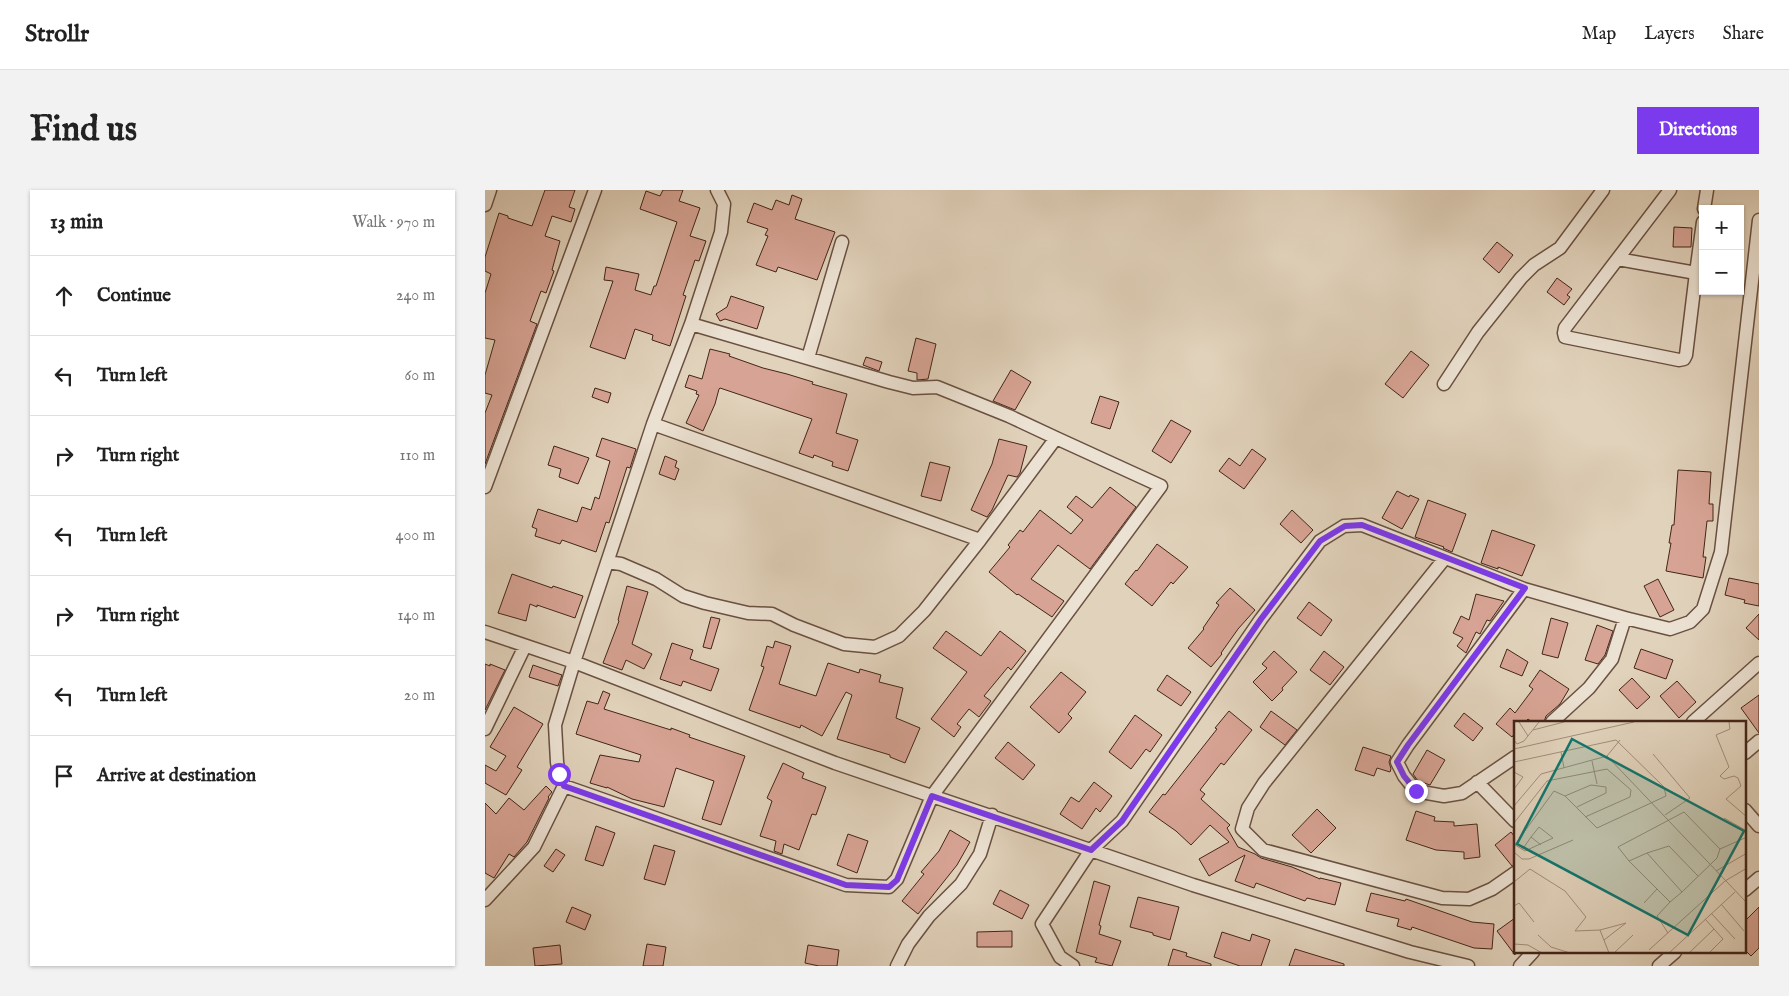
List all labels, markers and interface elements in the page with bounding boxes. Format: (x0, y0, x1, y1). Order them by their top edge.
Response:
text: Strollr (25, 19, 89, 50)
text: Map (1582, 23, 1616, 46)
text: Layers (1644, 23, 1695, 46)
text: Share (1723, 23, 1764, 46)
button: Directions (1637, 107, 1759, 154)
text: Find us (30, 108, 137, 153)
map controls (1699, 205, 1744, 295)
button: + (1699, 205, 1744, 250)
text: 13 min (50, 209, 103, 236)
text: Walk · 970 m (352, 213, 435, 233)
button: − (1699, 250, 1744, 295)
icon: ahead (50, 282, 78, 310)
text: Continue (97, 284, 171, 308)
text: 240 m (396, 286, 435, 306)
icon: left (50, 362, 78, 390)
text: Turn left (97, 364, 168, 388)
text: 60 m (405, 366, 435, 386)
icon: right (50, 442, 78, 470)
text: Turn right (97, 444, 179, 468)
text: 110 m (399, 446, 435, 466)
icon: left (50, 522, 78, 550)
text: Turn left (97, 524, 168, 548)
text: 400 m (396, 526, 435, 546)
icon: right (50, 602, 78, 630)
text: Turn right (97, 604, 179, 628)
text: 140 m (397, 606, 435, 626)
icon: left (50, 682, 78, 710)
text: Turn left (97, 684, 168, 708)
text: 20 m (404, 686, 435, 706)
inset map (1514, 721, 1747, 954)
icon: arrive (50, 762, 78, 790)
route start (548, 763, 571, 786)
text: Arrive at destination (97, 764, 256, 788)
route end (1405, 780, 1428, 803)

